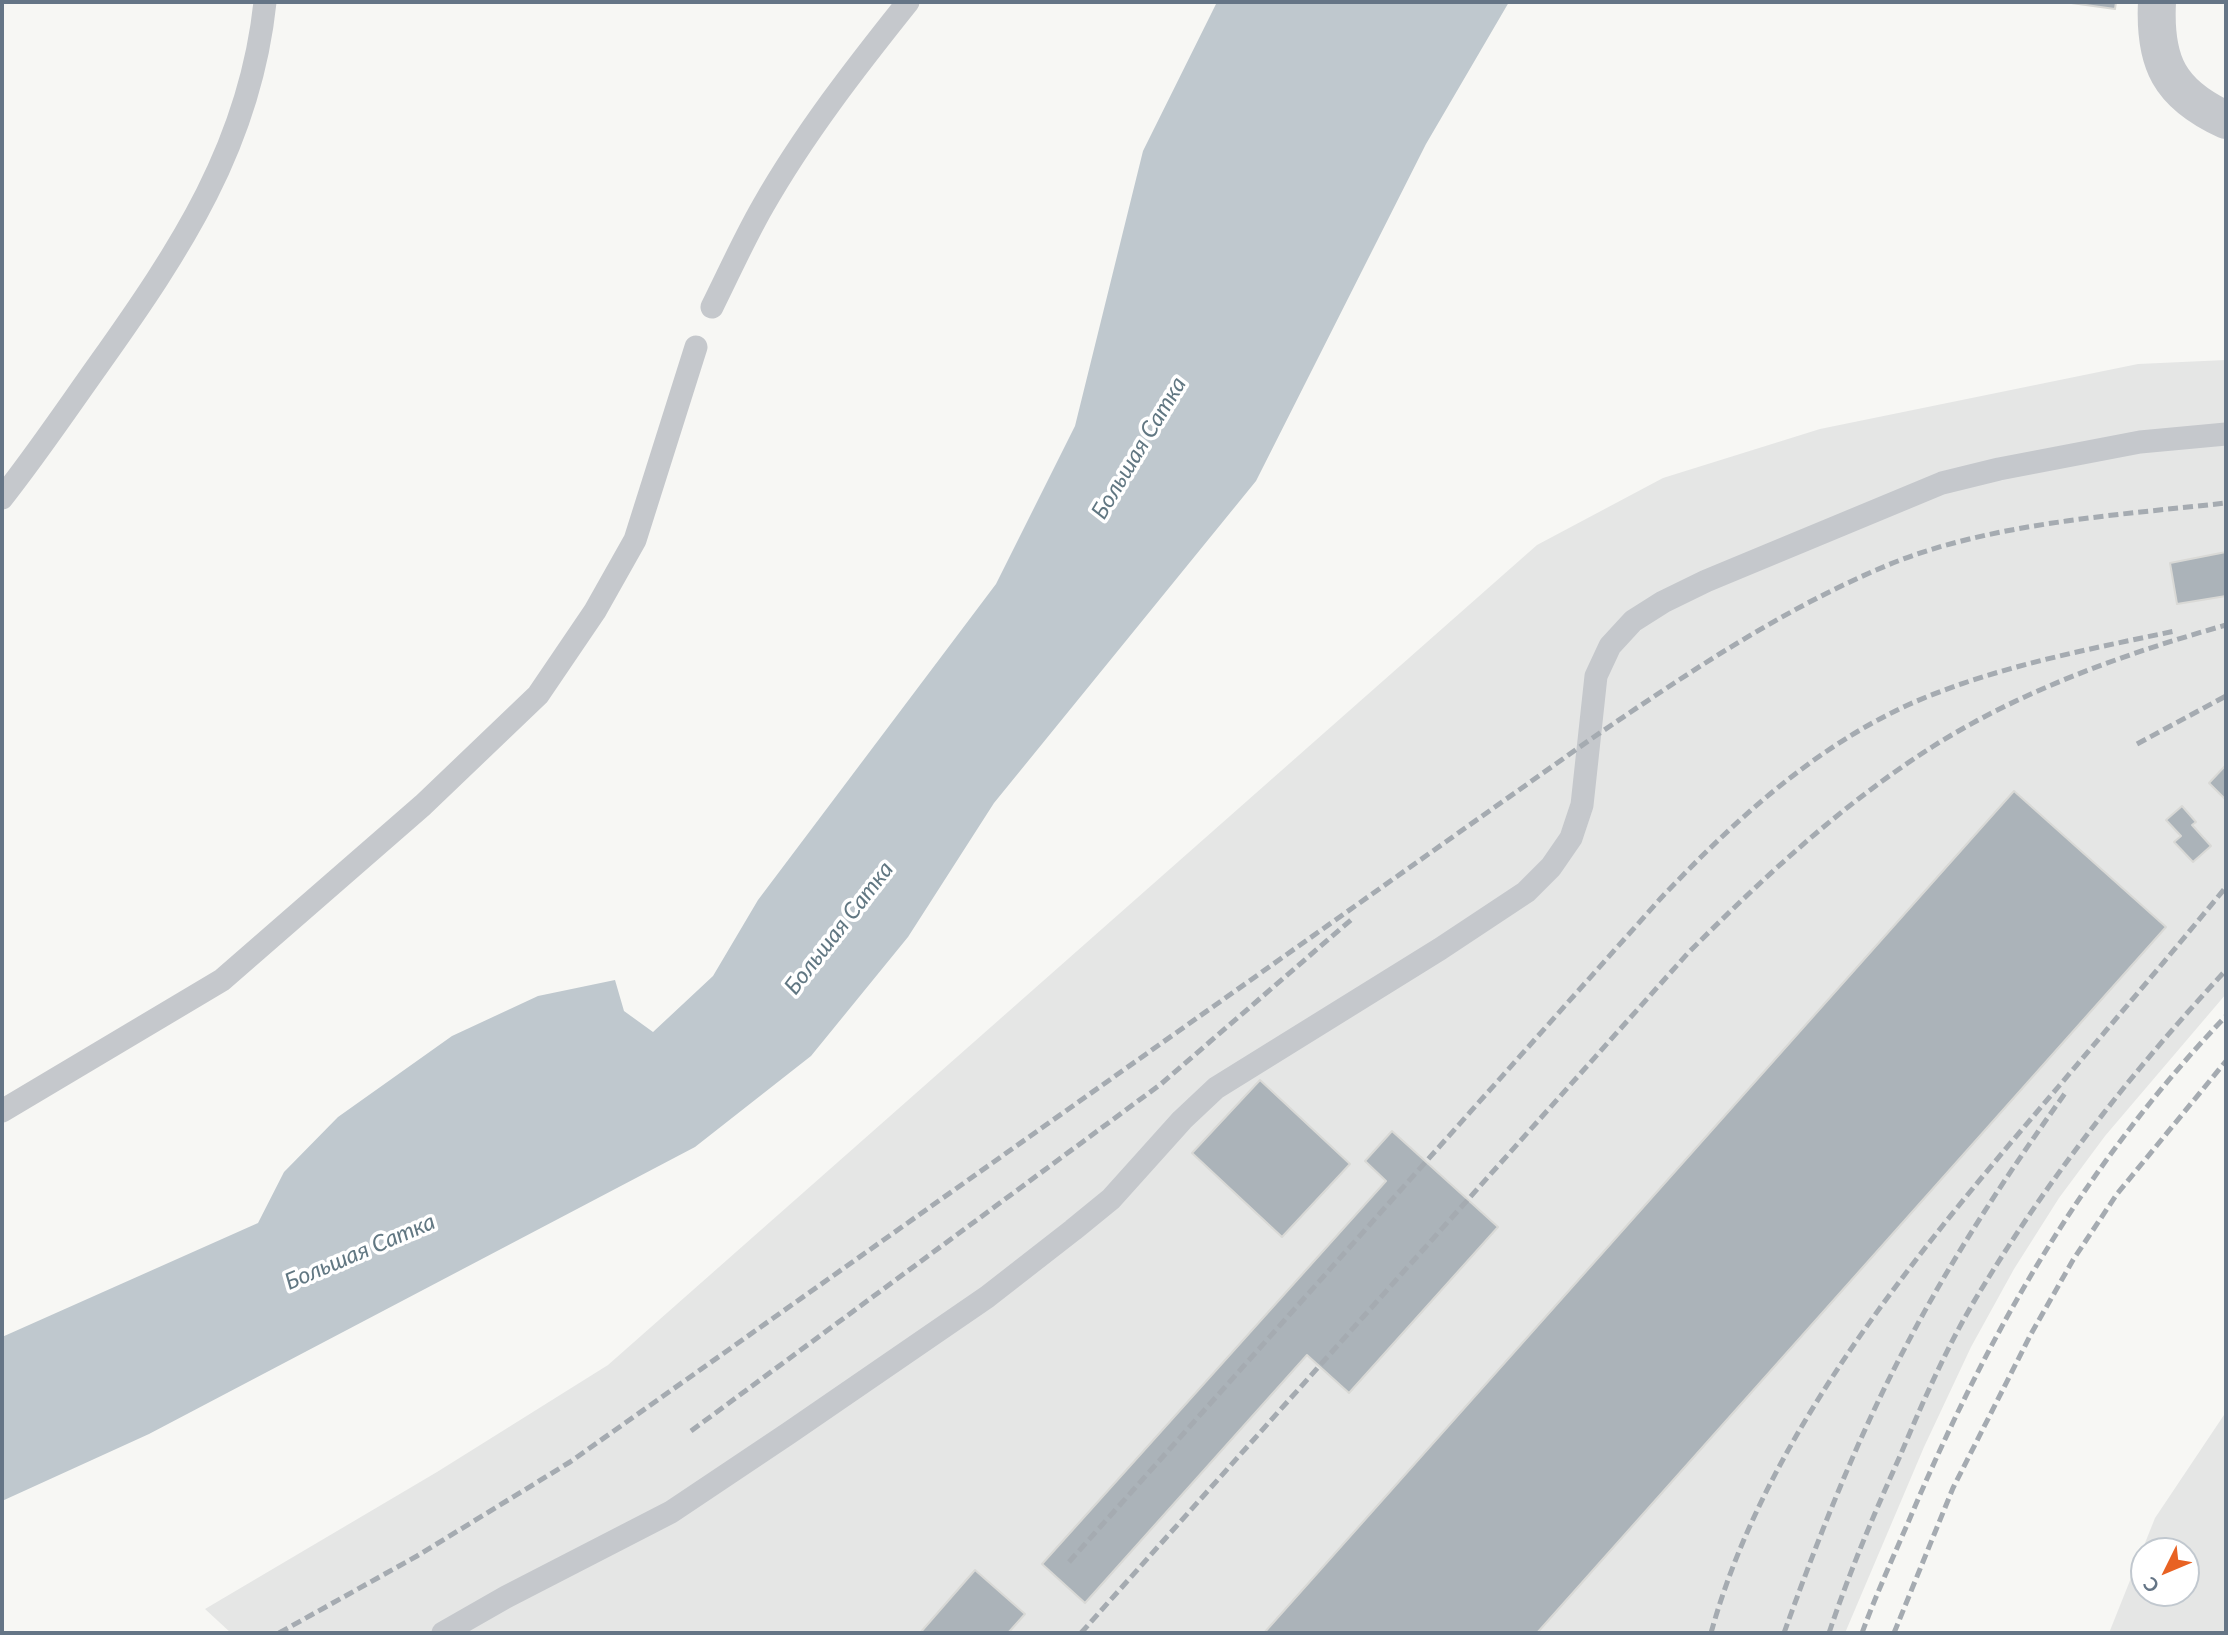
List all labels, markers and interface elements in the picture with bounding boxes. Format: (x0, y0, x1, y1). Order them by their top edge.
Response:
water label: Большая Сатка (1086, 372, 1192, 524)
water label: Большая Сатка (779, 856, 899, 1000)
water label: Большая Сатка (281, 1208, 439, 1296)
north arrow (2130, 1537, 2200, 1607)
text: С (2138, 1573, 2163, 1598)

